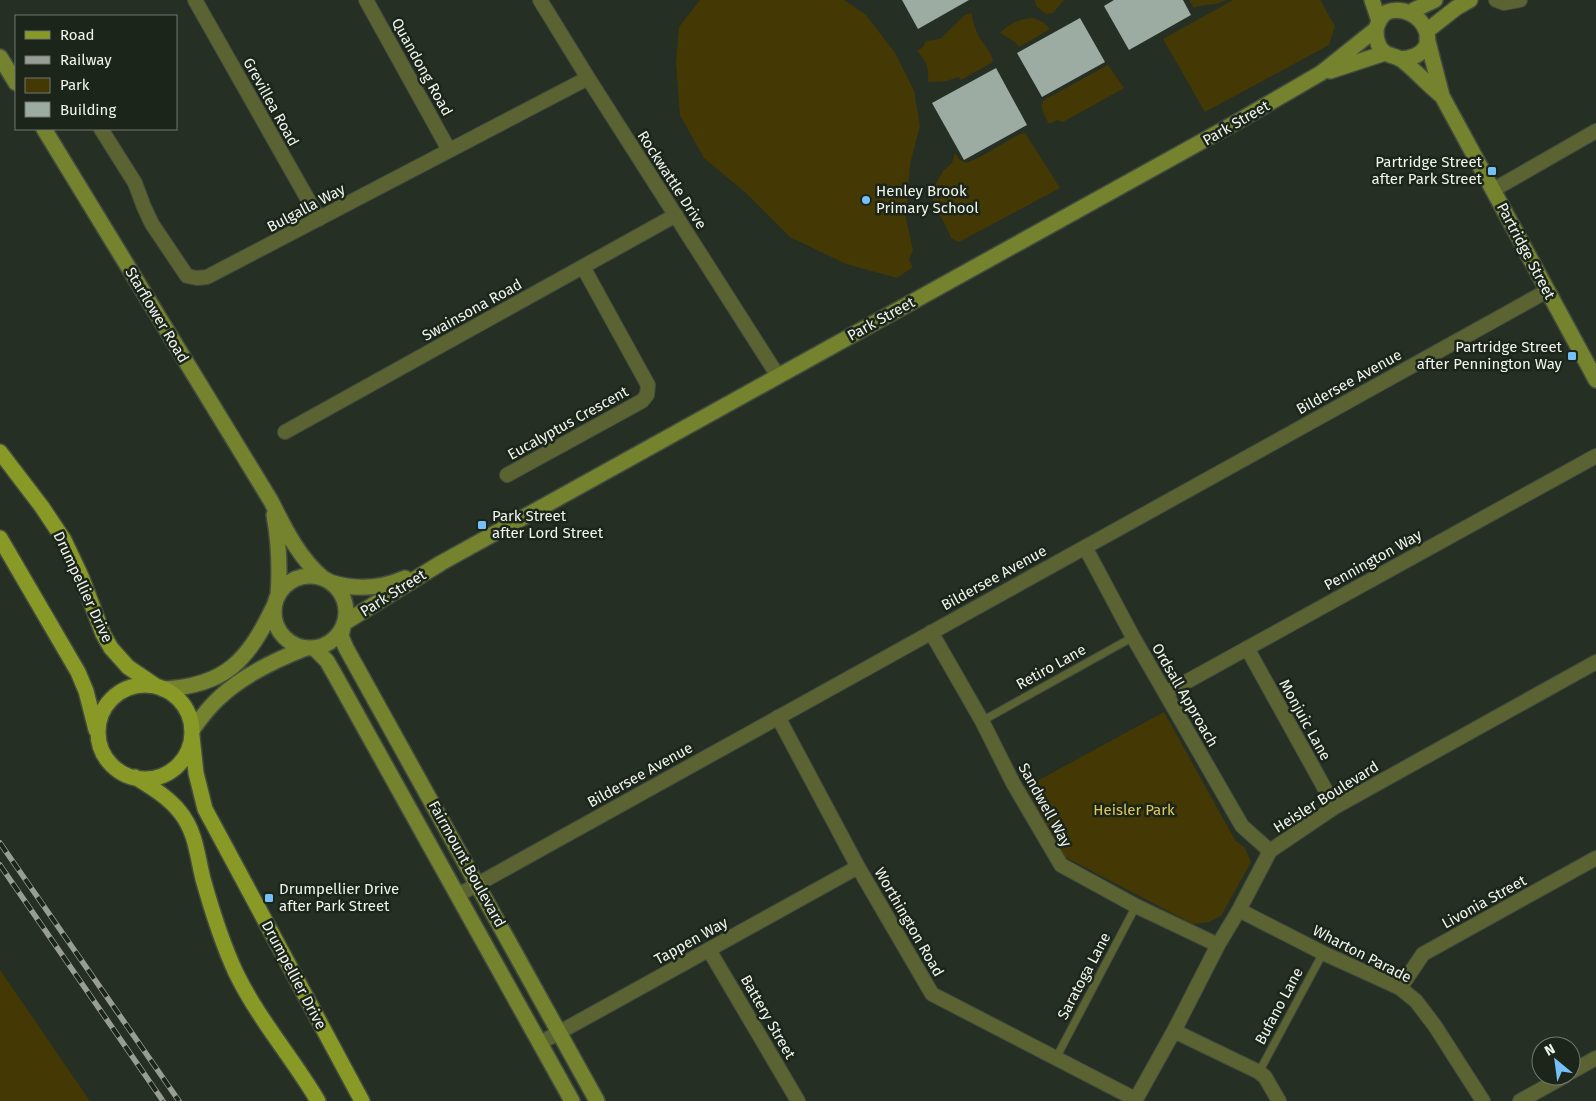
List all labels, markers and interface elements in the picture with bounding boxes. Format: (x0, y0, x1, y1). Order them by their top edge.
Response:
legend (15, 15, 178, 130)
street label: Quandong Road (388, 15, 456, 119)
text: Road (60, 26, 95, 44)
text: Railway (60, 51, 112, 69)
street label: Grevillea Road (239, 55, 303, 149)
text: Park (60, 76, 90, 94)
street label: Park Street (1199, 96, 1273, 149)
text: Building (60, 101, 116, 119)
street label: Rockwattle Drive (634, 127, 710, 233)
place label: Partridge Street after Park Street (1371, 153, 1483, 188)
marker: Partridge Street after Park Street (1486, 165, 1498, 177)
street label: Bulgalla Way (264, 180, 349, 236)
place label: Henley Brook Primary School (876, 182, 979, 217)
marker: Henley Brook Primary School (860, 194, 872, 206)
street label: Partridge Street (1493, 200, 1559, 303)
street label: Starflower Road (121, 264, 193, 366)
street label: Swainsona Road (419, 275, 525, 345)
street label: Park Street (844, 293, 918, 345)
place label: Partridge Street after Pennington Way (1417, 338, 1563, 373)
street label: Bildersee Avenue (1293, 346, 1405, 418)
marker: Partridge Street after Pennington Way (1566, 350, 1578, 362)
street label: Eucalyptus Crescent (505, 382, 632, 464)
place label: Park Street after Lord Street (492, 507, 604, 542)
marker: Park Street after Lord Street (476, 519, 488, 531)
street label: Pennington Way (1321, 525, 1425, 594)
street label: Drumpellier Drive (49, 529, 117, 645)
street label: Bildersee Avenue (938, 542, 1050, 614)
street label: Park Street (357, 565, 430, 620)
street label: Retiro Lane (1013, 640, 1089, 694)
street label: Ordsall Approach (1148, 640, 1222, 750)
street label: Monjuic Lane (1275, 676, 1335, 764)
street label: Bildersee Avenue (584, 739, 696, 811)
street label: Heisler Boulevard (1270, 757, 1382, 837)
street label: Sandwell Way (1015, 760, 1076, 851)
street label: Fairmount Boulevard (425, 798, 509, 930)
park label: Heisler Park (1093, 801, 1175, 819)
street label: Worthington Road (870, 864, 948, 980)
street label: Livonia Street (1439, 871, 1530, 933)
place label: Drumpellier Drive after Park Street (279, 880, 399, 915)
marker: Drumpellier Drive after Park Street (263, 892, 275, 904)
street label: Tappen Way (651, 913, 731, 969)
street label: Drumpellier Drive (258, 918, 330, 1032)
street label: Wharton Parade (1310, 921, 1414, 987)
street label: Saratoga Lane (1054, 929, 1114, 1023)
street label: Bufano Lane (1251, 964, 1307, 1048)
street label: Battery Street (737, 972, 800, 1063)
north arrow (1531, 1036, 1581, 1086)
text: N (1542, 1040, 1558, 1060)

